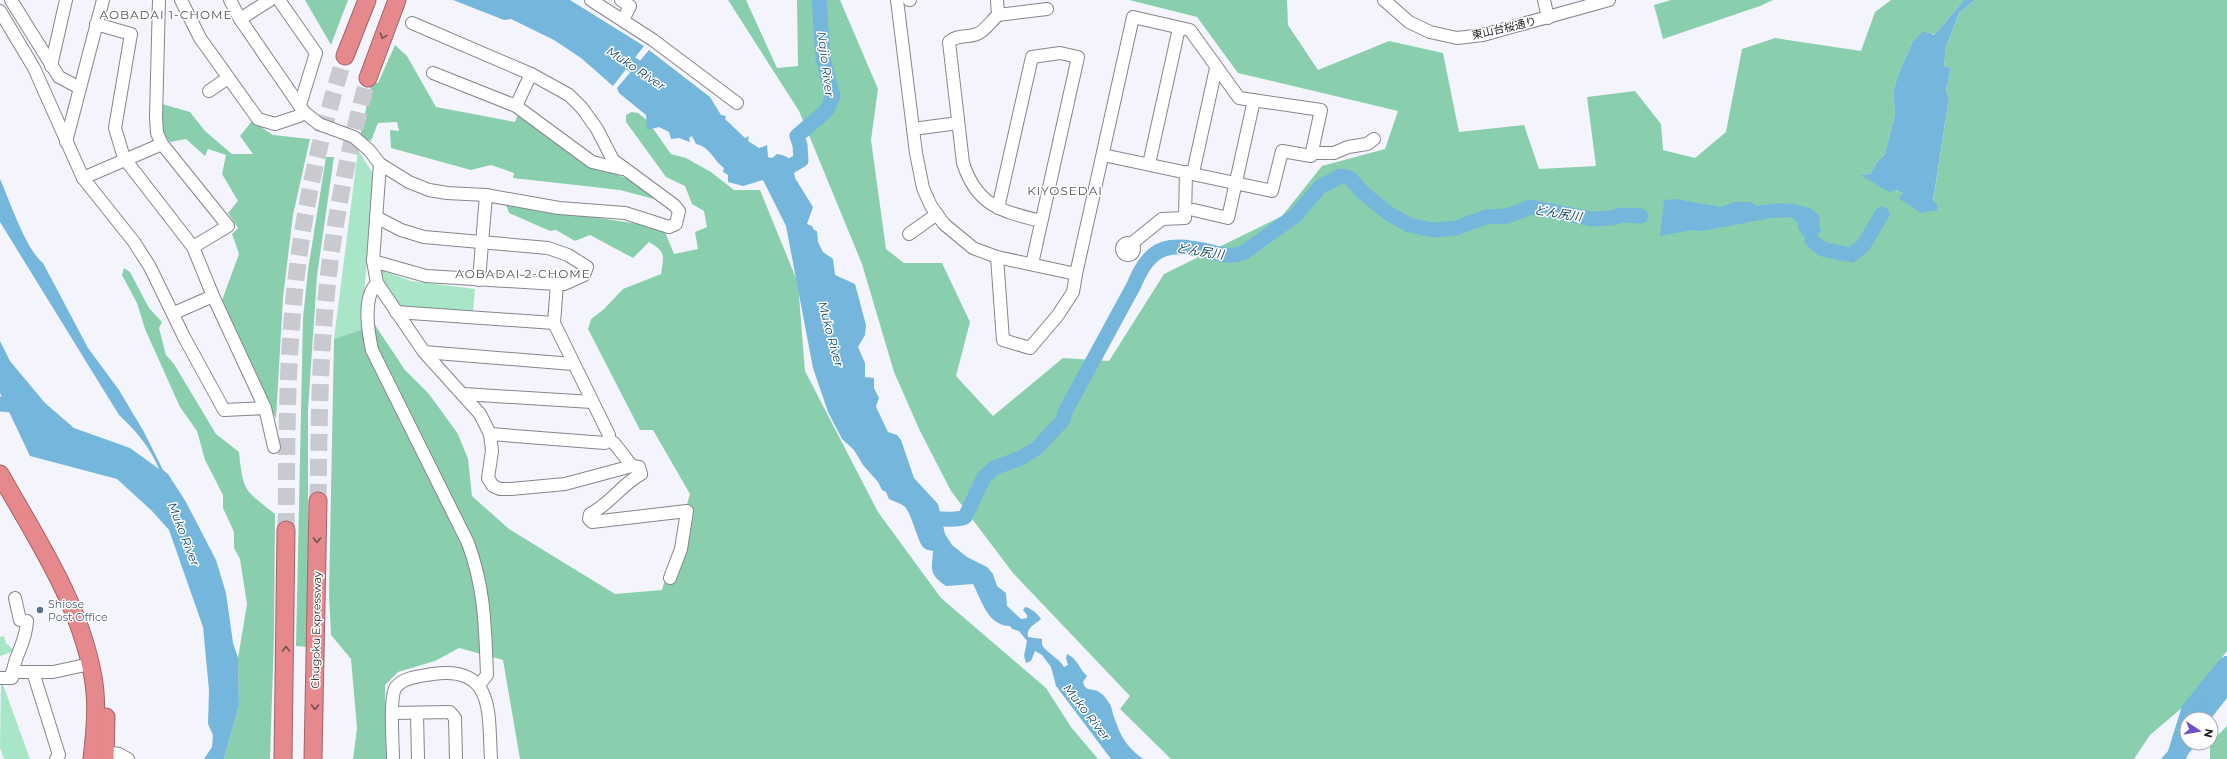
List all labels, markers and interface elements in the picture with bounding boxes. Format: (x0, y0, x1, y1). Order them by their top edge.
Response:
district label: AOBADAI 1-CHOME (99, 7, 233, 22)
street label: 東山台桜通り (1470, 14, 1538, 42)
water label: Najio River (815, 31, 837, 98)
one-way arrow (380, 33, 388, 40)
water label: Muko River (604, 43, 668, 93)
district label: KIYOSEDAI (1027, 183, 1103, 198)
water label: どん尻川 (1533, 202, 1585, 224)
water label: どん尻川 (1175, 240, 1227, 262)
district label: AOBADAI 2-CHOME (455, 266, 591, 281)
water label: Muko River (815, 300, 847, 369)
water label: Muko River (165, 500, 203, 568)
one-way arrow (313, 537, 321, 543)
street label: Chugoku Expressway (308, 571, 324, 689)
place label: Shiose Post Office (48, 597, 108, 624)
marker: Shiose Post Office (35, 605, 45, 615)
one-way arrow (282, 646, 290, 652)
water label: Muko River (1060, 681, 1114, 743)
one-way arrow (311, 704, 319, 710)
north arrow (2179, 711, 2219, 751)
text: N (2201, 727, 2217, 739)

